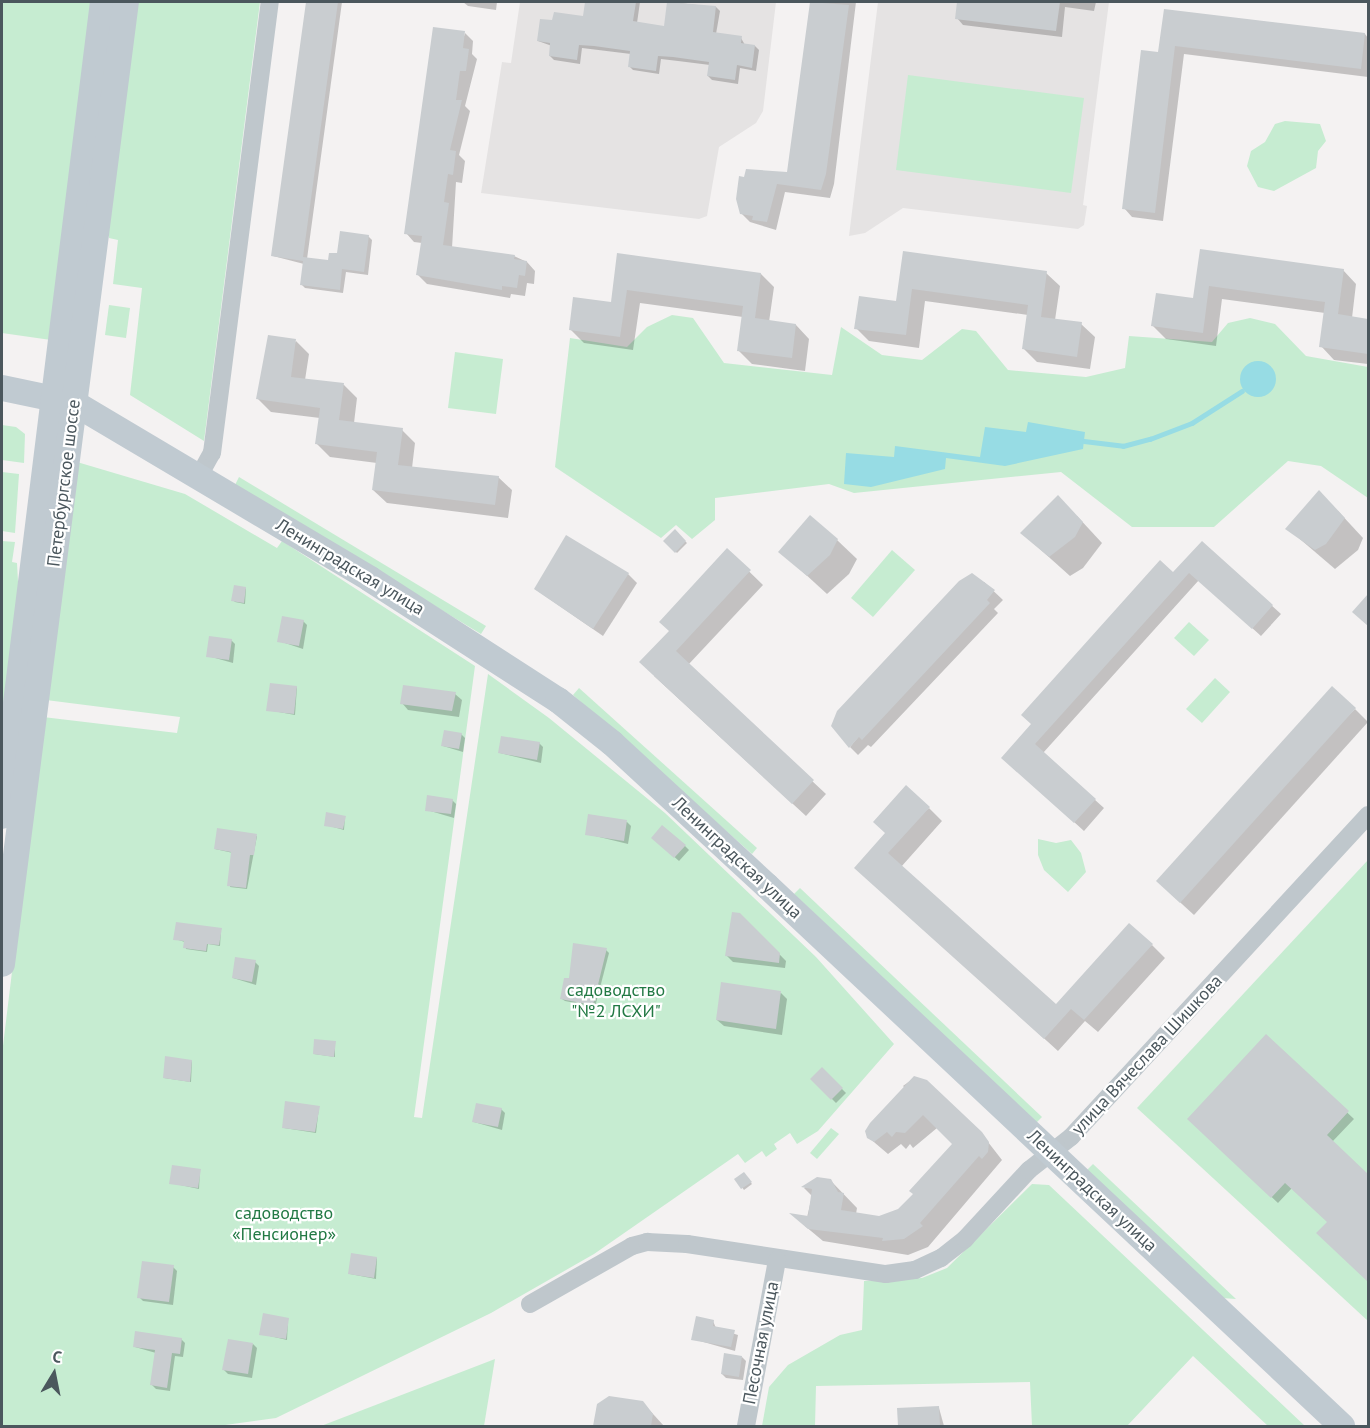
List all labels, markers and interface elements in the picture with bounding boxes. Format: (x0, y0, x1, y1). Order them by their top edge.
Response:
street label: Петербургское шоссе (43, 398, 85, 568)
street label: Ленинградская улица (272, 514, 428, 620)
street label: Ленинградская улица (668, 792, 806, 924)
street label: улица Вячеслава Шишкова (1067, 970, 1227, 1140)
park label: садоводство "№2 ЛСХИ" (567, 980, 665, 1022)
street label: Ленинградская улица (1023, 1125, 1161, 1257)
park label: садоводство «Пенсионер» (232, 1203, 336, 1246)
street label: Песочная улица (738, 1280, 784, 1406)
north arrow (24, 1344, 84, 1404)
text: С (51, 1346, 63, 1367)

